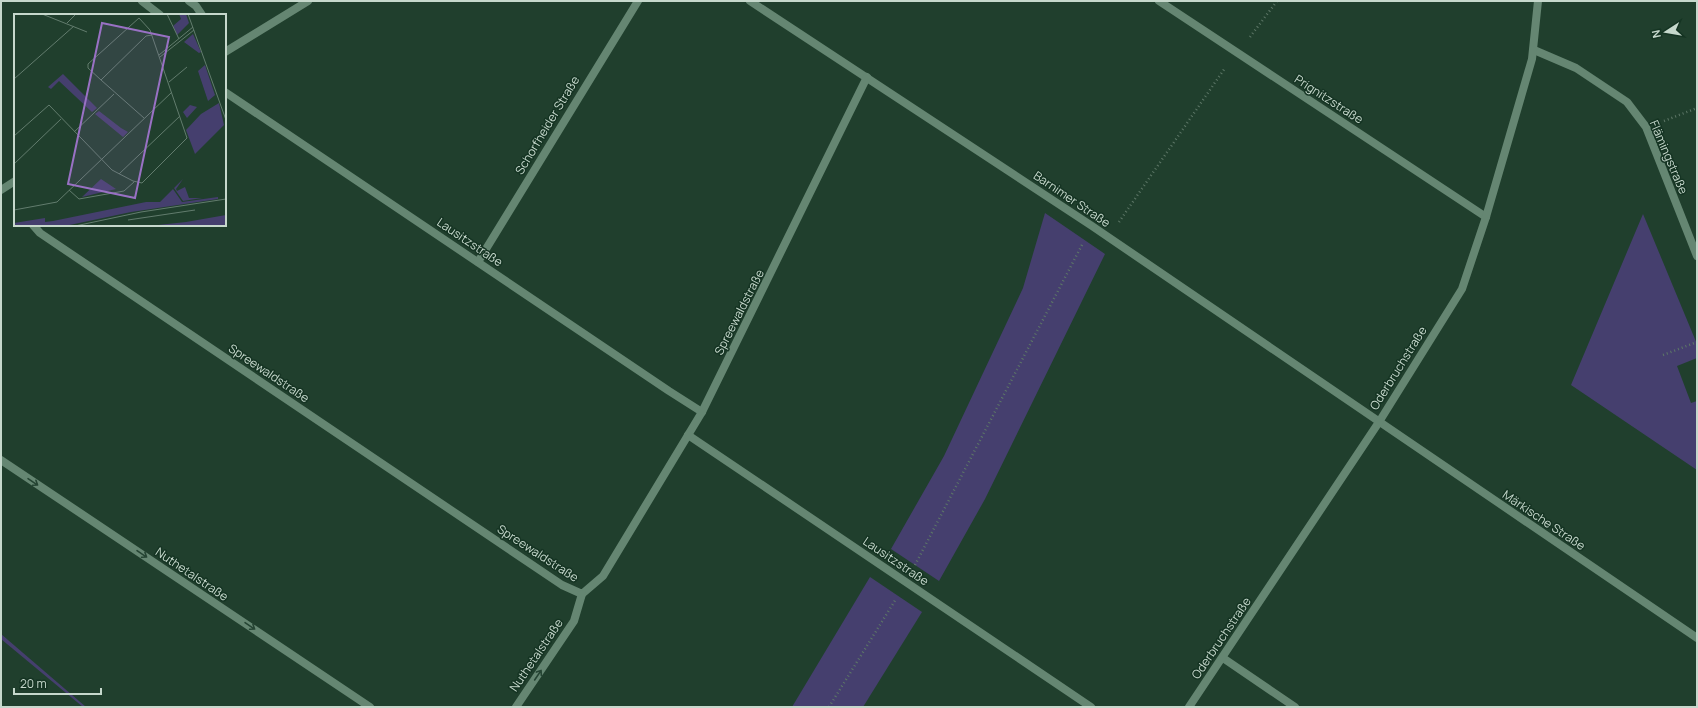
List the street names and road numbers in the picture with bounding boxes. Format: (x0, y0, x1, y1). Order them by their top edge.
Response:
street label: Prignitzstraße (1291, 70, 1367, 128)
street label: Schorfheider Straße (511, 73, 583, 177)
street label: Flämingstraße (1646, 117, 1692, 197)
street label: Barnimer Straße (1030, 167, 1114, 231)
street label: Lausitzstraße (434, 214, 506, 270)
street label: Spreewaldstraße (710, 266, 768, 358)
street label: Oderbruchstraße (1365, 323, 1431, 413)
street label: Spreewaldstraße (225, 340, 313, 406)
street label: Märkische Straße (1499, 486, 1589, 554)
street label: Spreewaldstraße (494, 520, 582, 586)
street label: Lausitzstraße (860, 533, 932, 589)
street label: Nuthetalstraße (152, 543, 232, 605)
street label: Oderbruchstraße (1187, 594, 1255, 682)
street label: Nuthetalstraße (505, 615, 567, 695)

